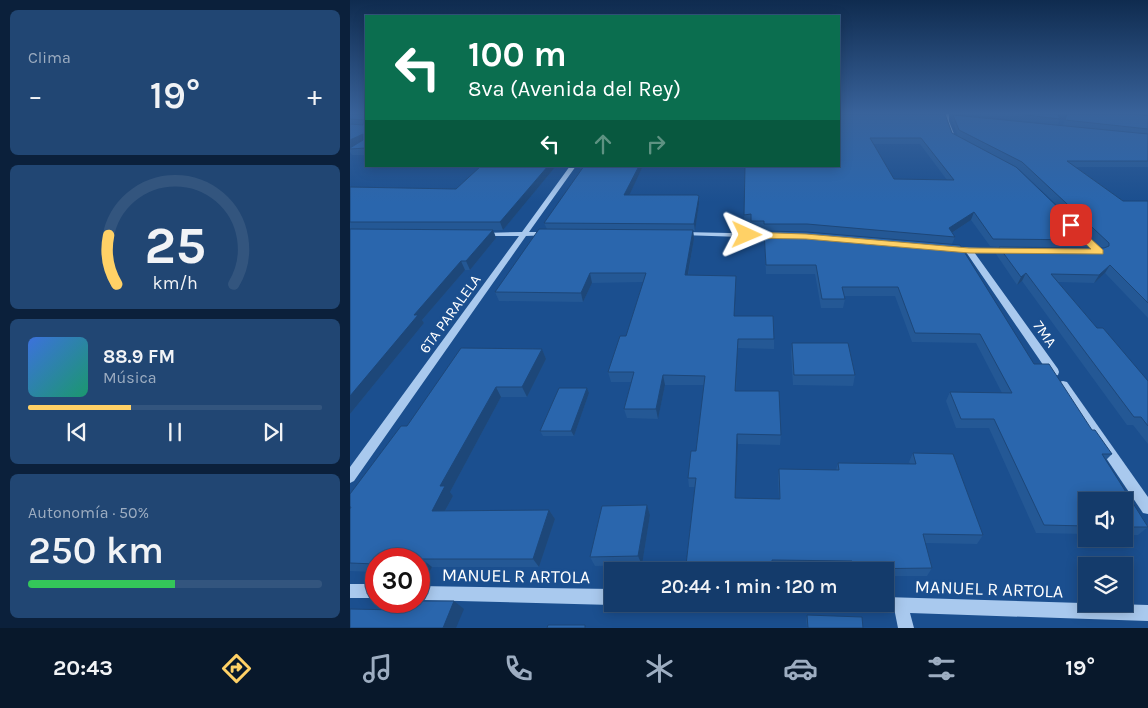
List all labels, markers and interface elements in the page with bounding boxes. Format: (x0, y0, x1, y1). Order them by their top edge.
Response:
text: 100 m (468, 34, 567, 75)
icon: left (385, 35, 450, 100)
text: Clima (28, 48, 71, 67)
text: 19° (150, 73, 200, 118)
text: 8va (Avenida del Rey) (468, 76, 681, 102)
text: − (28, 79, 43, 112)
text: + (307, 79, 322, 112)
icon: left (536, 130, 564, 158)
icon: ahead (589, 130, 617, 158)
icon: right (642, 130, 670, 158)
pin (1050, 204, 1092, 246)
position arrow (720, 208, 772, 260)
icon: arrive (1057, 211, 1085, 239)
text: 25 (144, 215, 206, 276)
street label: 6TA PARALELA (415, 271, 485, 357)
text: km/h (152, 273, 198, 294)
street label: 7MA (1029, 317, 1061, 351)
text: 88.9 FM (103, 346, 175, 368)
text: Música (103, 368, 156, 387)
icon: previous (63, 418, 91, 446)
icon: pause (161, 418, 189, 446)
icon: next (259, 418, 287, 446)
map controls (1078, 492, 1133, 612)
button: sound (1078, 492, 1133, 547)
text: Autonomía · 50% (28, 503, 149, 522)
text: 250 km (28, 528, 164, 573)
speed limit sign: 30 (365, 548, 430, 613)
button: layers (1078, 557, 1133, 612)
street label: MANUEL R ARTOLA (442, 564, 590, 588)
street label: MANUEL R ARTOLA (914, 575, 1064, 603)
text: 20:44 · 1 min · 120 m (661, 576, 837, 598)
icon: directions (219, 651, 254, 686)
icon: music (360, 651, 395, 686)
icon: phone (501, 651, 536, 686)
icon: climate (642, 651, 677, 686)
icon: car (783, 651, 818, 686)
icon: filters (924, 651, 959, 686)
text: 20:43 (53, 655, 113, 681)
text: 19° (1065, 655, 1095, 681)

